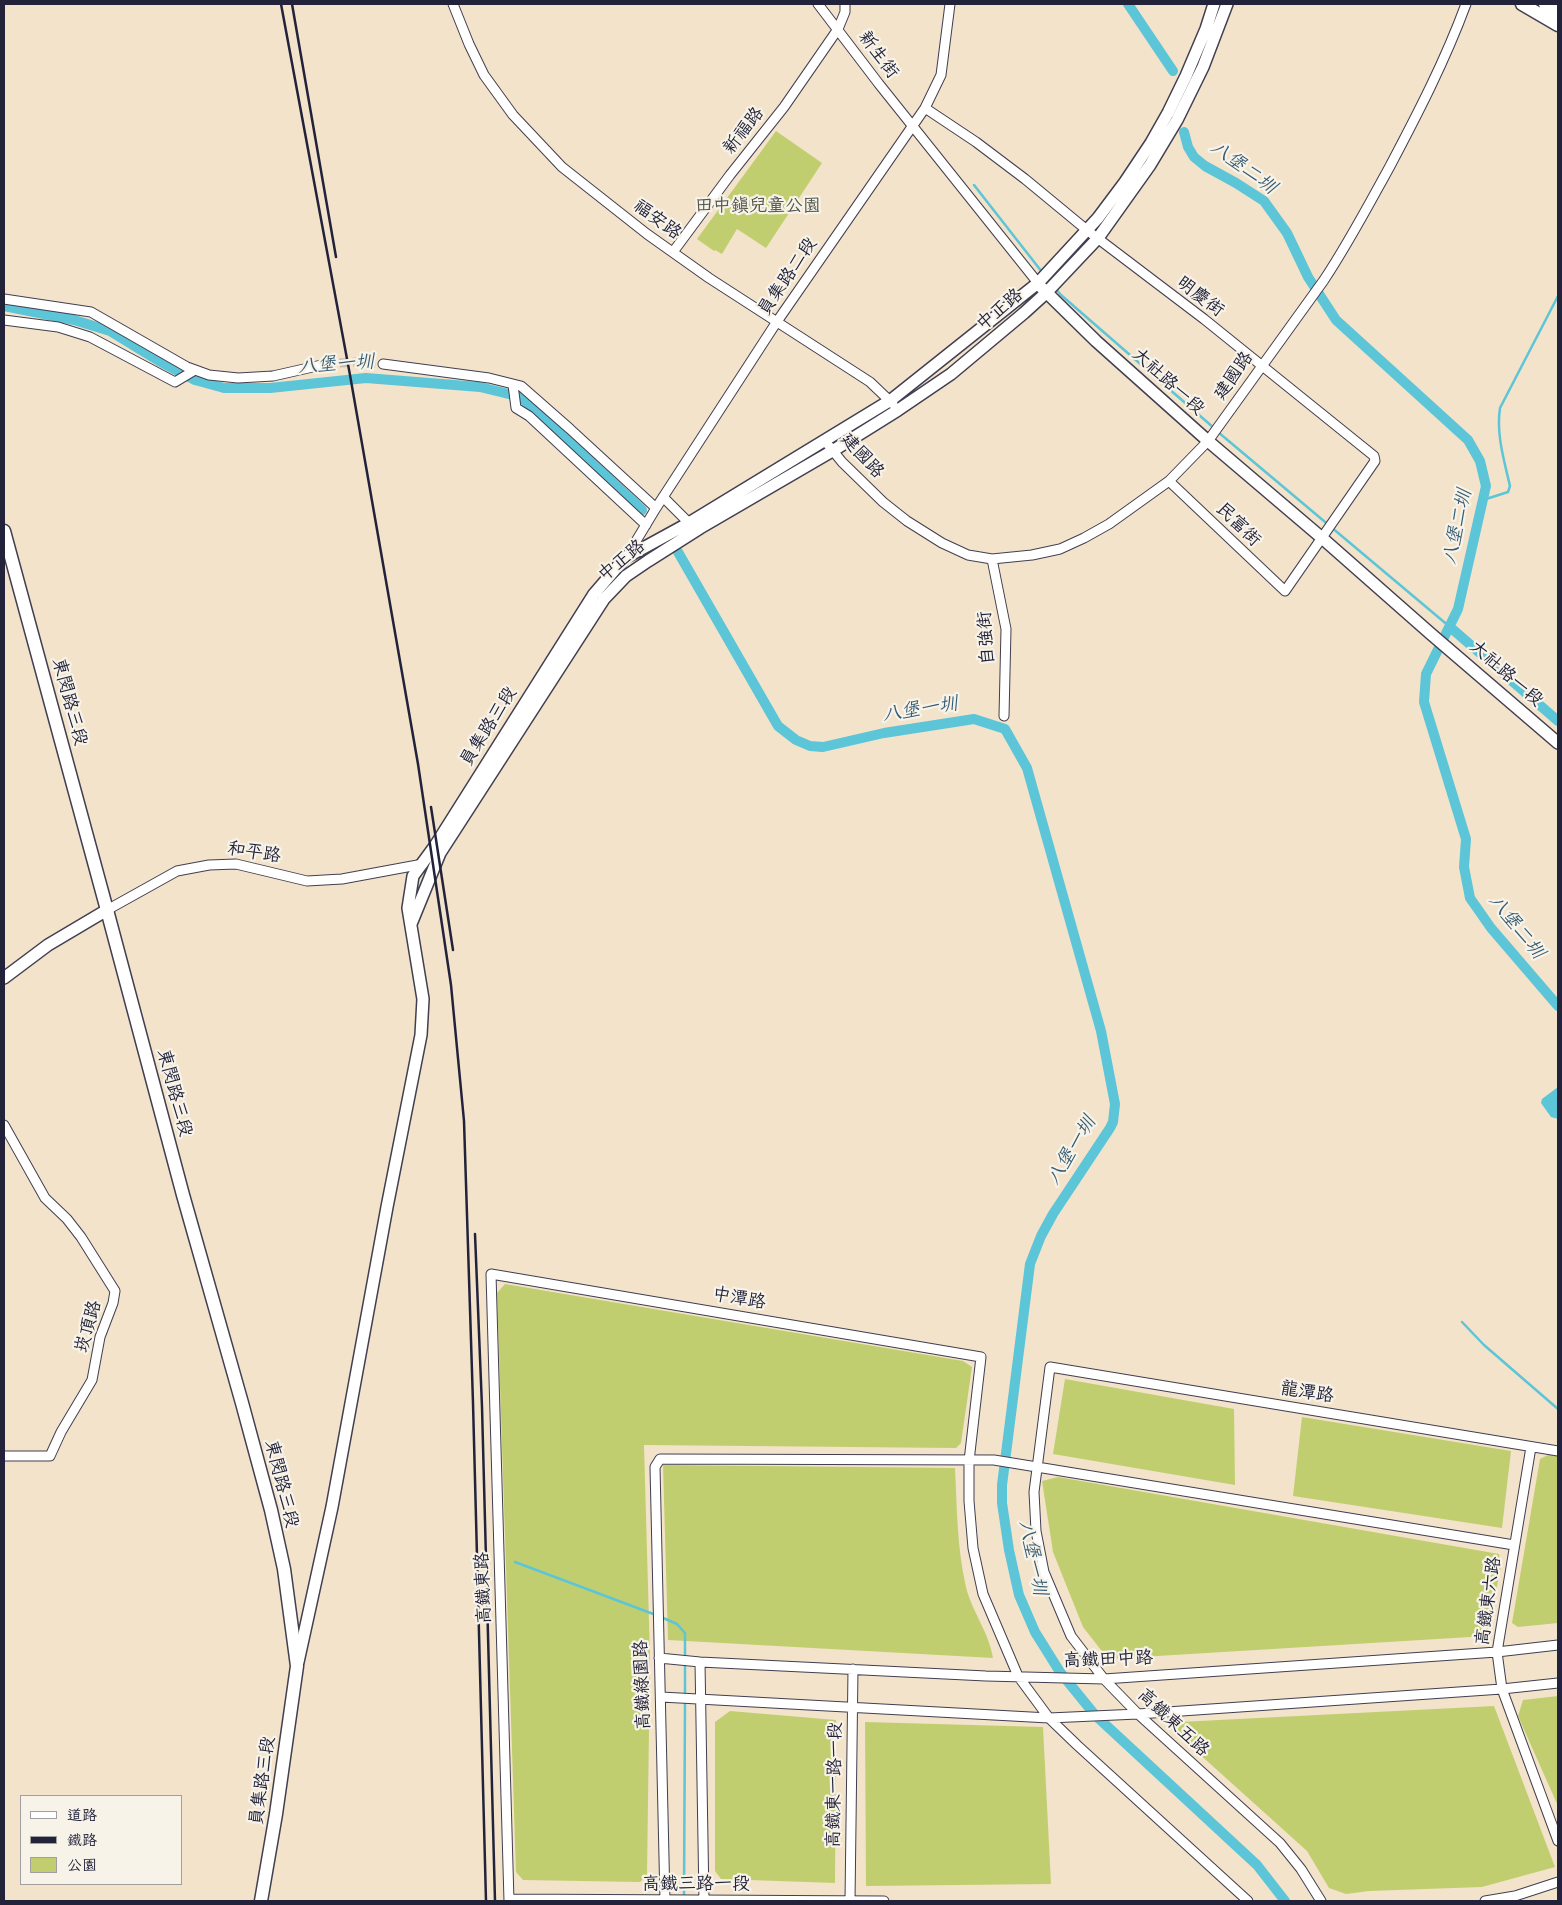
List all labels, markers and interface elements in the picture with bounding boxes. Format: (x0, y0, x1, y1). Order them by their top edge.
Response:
street label: 新生街 (853, 27, 903, 83)
street label: 新福路 (719, 103, 769, 159)
water label: 八堡二圳 (1206, 136, 1280, 200)
street label: 福安路 (629, 195, 685, 245)
park label: 田中鎮兒童公園 (695, 195, 821, 217)
street label: 員集路二段 (754, 234, 822, 320)
street label: 明慶街 (1172, 272, 1228, 322)
street label: 中正路 (972, 284, 1028, 336)
street label: 大社路一段 (1127, 344, 1209, 420)
street label: 建國路 (1210, 348, 1258, 404)
water label: 八堡一圳 (297, 351, 375, 379)
street label: 建國路 (836, 429, 888, 483)
water label: 八堡二圳 (1439, 487, 1477, 567)
street label: 民富街 (1211, 498, 1265, 552)
street label: 中正路 (594, 536, 650, 586)
street label: 自強街 (974, 610, 1000, 666)
street label: 大社路一段 (1465, 636, 1547, 712)
street label: 東閔路三段 (47, 656, 91, 748)
street label: 員集路三段 (456, 683, 522, 771)
water label: 八堡一圳 (881, 693, 959, 727)
street label: 和平路 (226, 838, 282, 868)
water label: 八堡二圳 (1483, 890, 1549, 964)
street label: 東閔路三段 (152, 1047, 196, 1139)
water label: 八堡一圳 (1043, 1113, 1101, 1189)
street label: 中潭路 (711, 1284, 767, 1314)
street label: 崁頂路 (72, 1298, 106, 1356)
street label: 龍潭路 (1279, 1378, 1335, 1408)
street label: 東閔路三段 (260, 1438, 302, 1530)
water label: 八堡一圳 (1013, 1518, 1051, 1598)
street label: 高鐵東路 (472, 1552, 496, 1624)
street label: 高鐵東六路 (1472, 1555, 1506, 1647)
street label: 高鐵綠園路 (631, 1640, 655, 1730)
street label: 高鐵田中路 (1063, 1648, 1153, 1672)
street label: 高鐵東五路 (1133, 1684, 1213, 1762)
street label: 高鐵東一路一段 (823, 1722, 847, 1848)
street label: 員集路三段 (246, 1735, 280, 1827)
legend (20, 1795, 182, 1885)
text: 道路 (67, 1806, 97, 1824)
text: 鐵路 (67, 1831, 97, 1849)
text: 公園 (67, 1856, 97, 1874)
street label: 高鐵三路一段 (642, 1873, 750, 1895)

